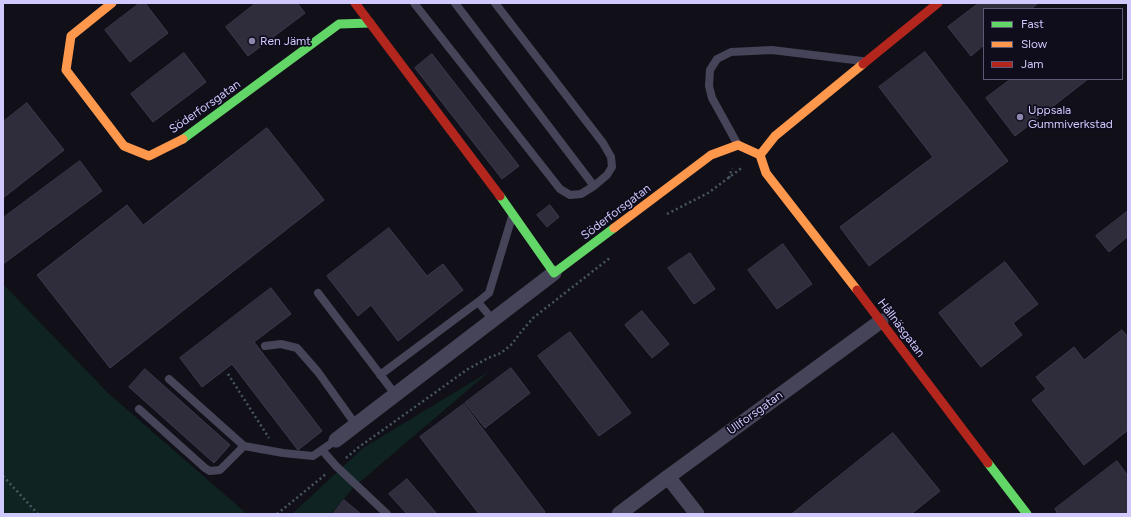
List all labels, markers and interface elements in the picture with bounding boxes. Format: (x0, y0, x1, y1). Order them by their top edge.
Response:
legend (983, 8, 1123, 80)
text: Fast (1021, 17, 1044, 31)
place label: Ren Jämt (260, 34, 311, 48)
marker: Ren Jämt (247, 36, 257, 46)
text: Slow (1021, 37, 1047, 51)
text: Jam (1021, 57, 1044, 71)
street label: Söderforsgatan (167, 77, 243, 137)
place label: Uppsala Gummiverkstad (1028, 103, 1113, 131)
marker: Uppsala Gummiverkstad (1015, 112, 1025, 122)
street label: Söderforsgatan (578, 181, 654, 243)
street label: Hållnäsgatan (874, 296, 928, 360)
street label: Ullforsgatan (724, 388, 786, 438)

